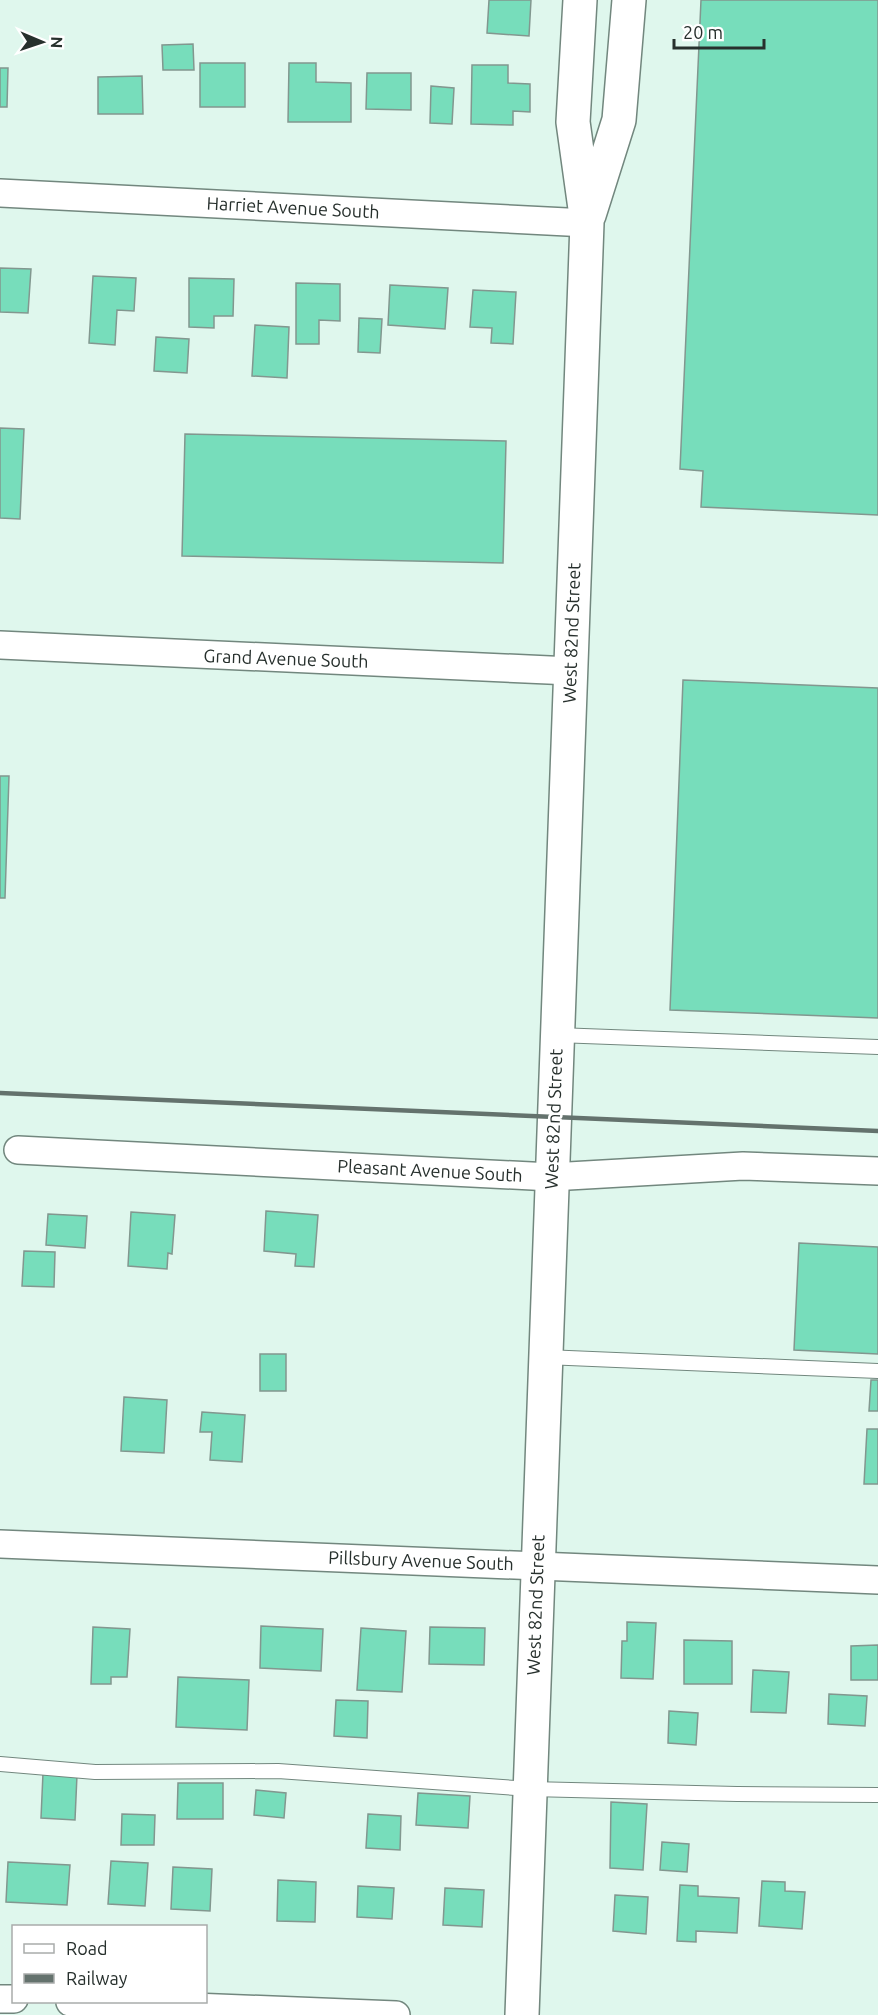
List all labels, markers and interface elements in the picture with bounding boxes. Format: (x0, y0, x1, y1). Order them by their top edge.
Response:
north arrow (12, 12, 72, 72)
scale bar (674, 12, 764, 50)
text: 20 m (683, 22, 723, 42)
text: N (48, 36, 66, 49)
street label: Harriet Avenue South (206, 192, 380, 222)
street label: West 82nd Street (559, 562, 583, 704)
street label: Grand Avenue South (203, 645, 369, 671)
street label: West 82nd Street (541, 1048, 565, 1190)
street label: Pleasant Avenue South (337, 1155, 523, 1185)
street label: West 82nd Street (523, 1534, 547, 1676)
street label: Pillsbury Avenue South (328, 1547, 514, 1573)
legend (12, 1925, 207, 2003)
text: Road (66, 1938, 108, 1958)
text: Railway (66, 1968, 128, 1988)

